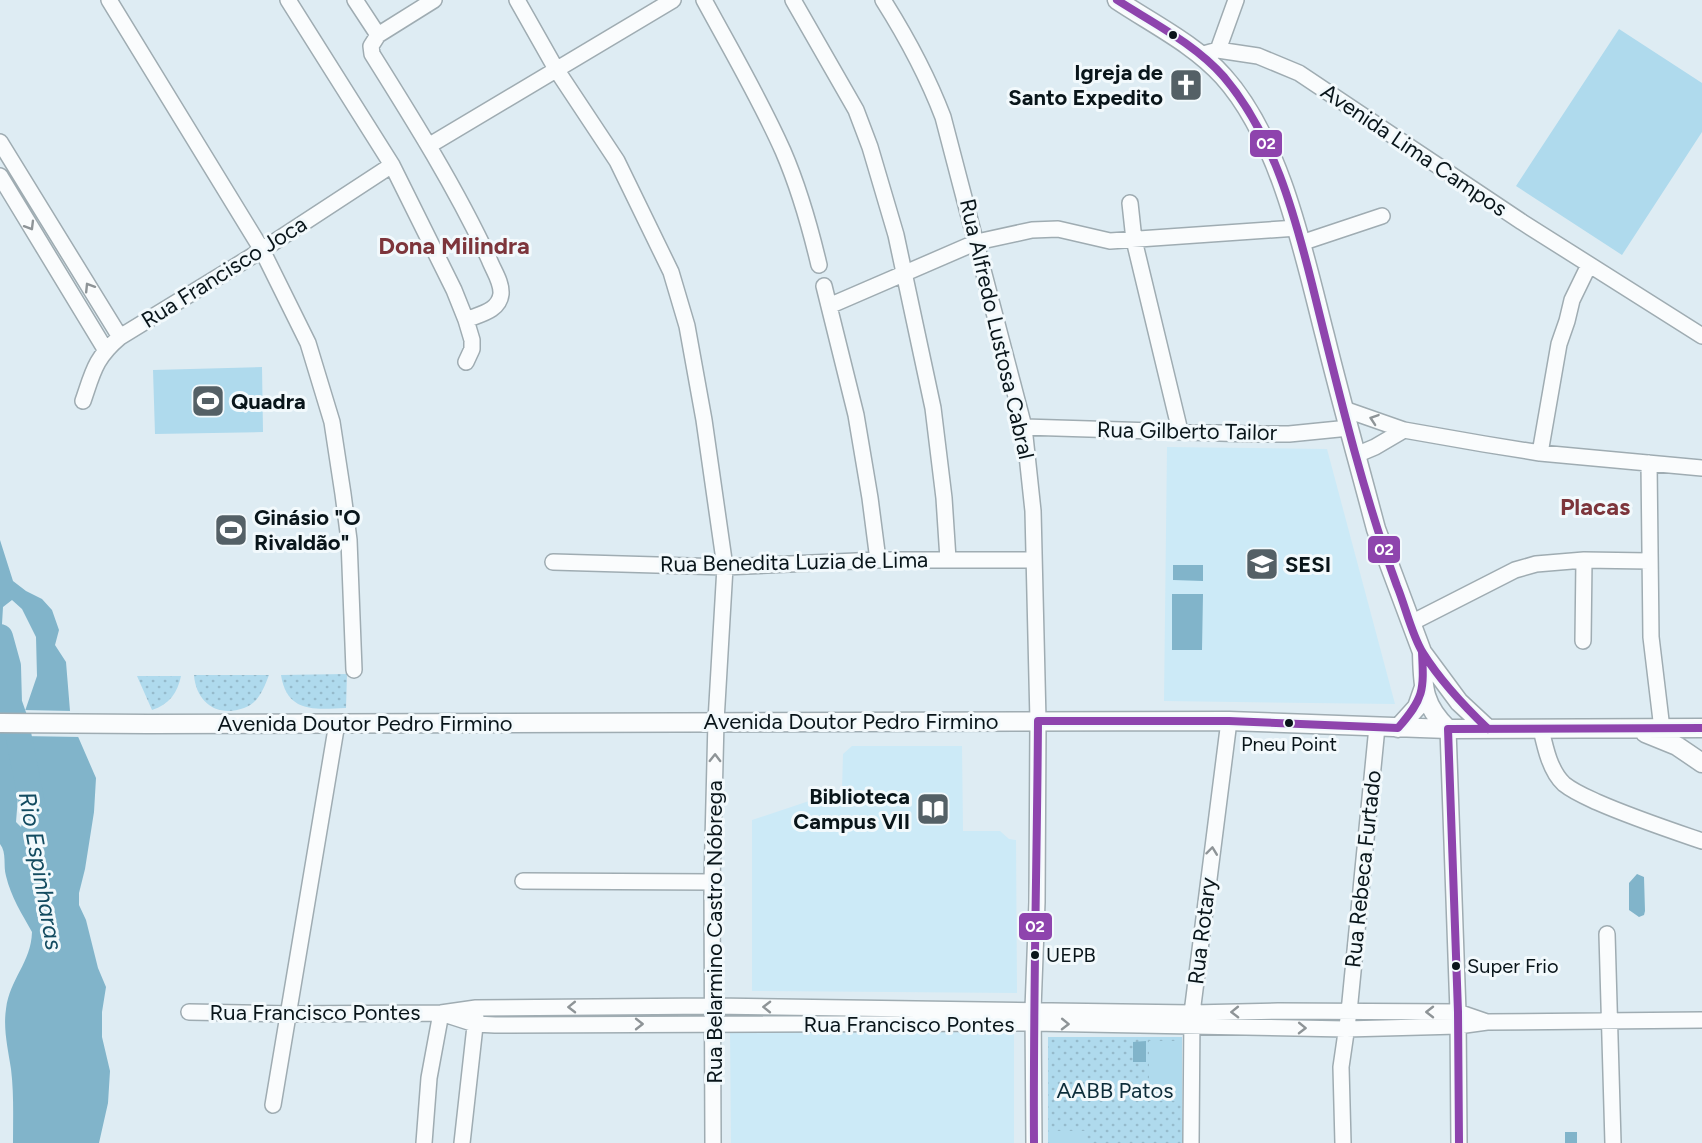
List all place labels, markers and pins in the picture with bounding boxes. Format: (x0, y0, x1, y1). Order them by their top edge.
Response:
unlabelled marker (1167, 29, 1179, 41)
place label: Igreja de Santo Expedito (1008, 59, 1163, 111)
church icon: Igreja de Santo Expedito (1168, 67, 1204, 103)
sports icon: Quadra (190, 383, 226, 419)
place label: Quadra (231, 388, 306, 415)
place label: Ginásio "O Rivaldão" (254, 504, 361, 556)
sports icon: Ginásio "O Rivaldão" (213, 512, 249, 548)
school or university icon: SESI (1244, 546, 1280, 582)
place label: SESI (1285, 551, 1331, 578)
marker: Pneu Point (1283, 717, 1295, 729)
place label: Pneu Point (1241, 732, 1337, 756)
place label: Biblioteca Campus VII (793, 783, 910, 835)
library icon: Biblioteca Campus VII (915, 791, 951, 827)
place label: UEPB (1046, 943, 1096, 967)
marker: UEPB (1029, 949, 1041, 961)
place label: Super Frio (1467, 954, 1559, 978)
marker: Super Frio (1450, 960, 1462, 972)

